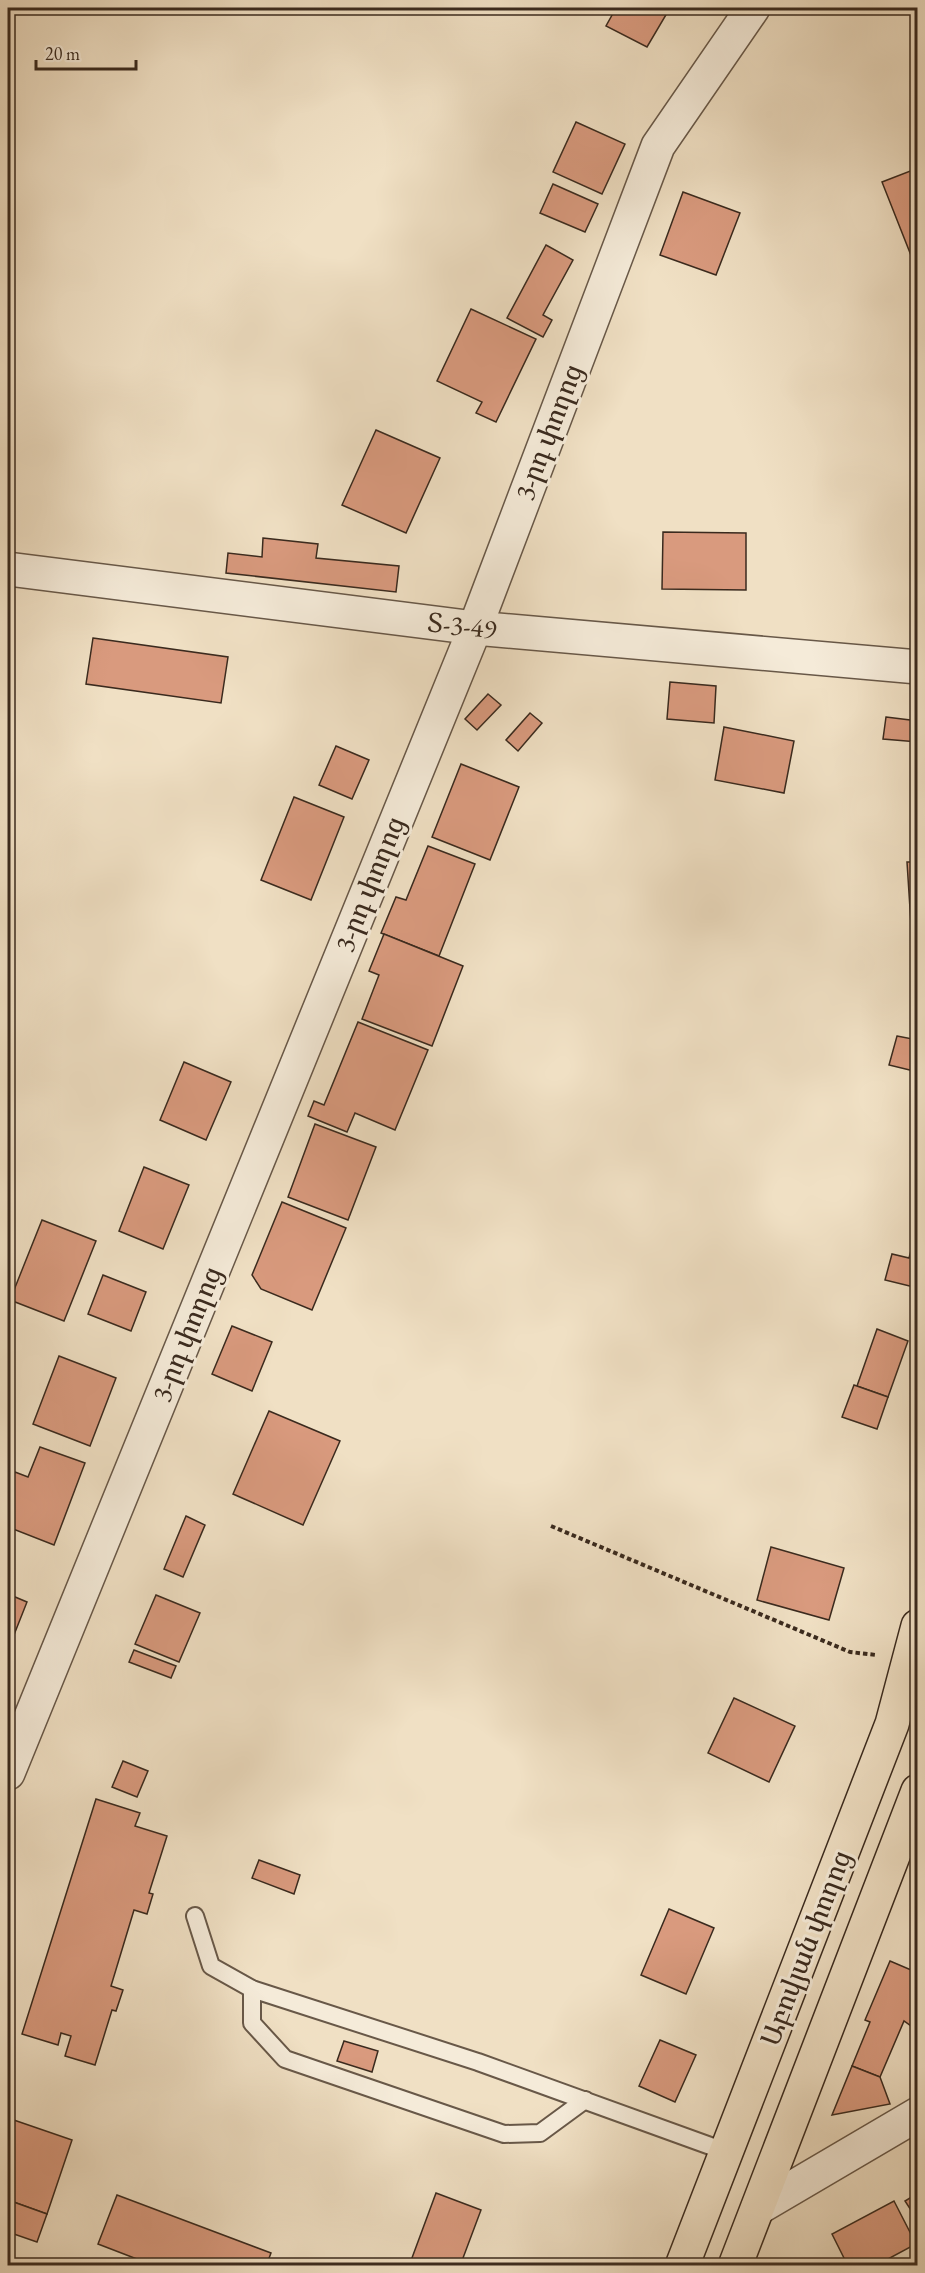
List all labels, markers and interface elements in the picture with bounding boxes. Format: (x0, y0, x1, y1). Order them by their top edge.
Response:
scale bar (36, 33, 136, 71)
text: 20 m (45, 42, 80, 65)
street label: 3-րդ փողոց (507, 359, 591, 505)
street label: Տ-3-49 (426, 604, 498, 647)
street label: 3-րդ փողոց (327, 811, 413, 957)
street label: 3-րդ փողոց (144, 1261, 230, 1407)
street label: Աբովյան փողոց (752, 1845, 859, 2050)

